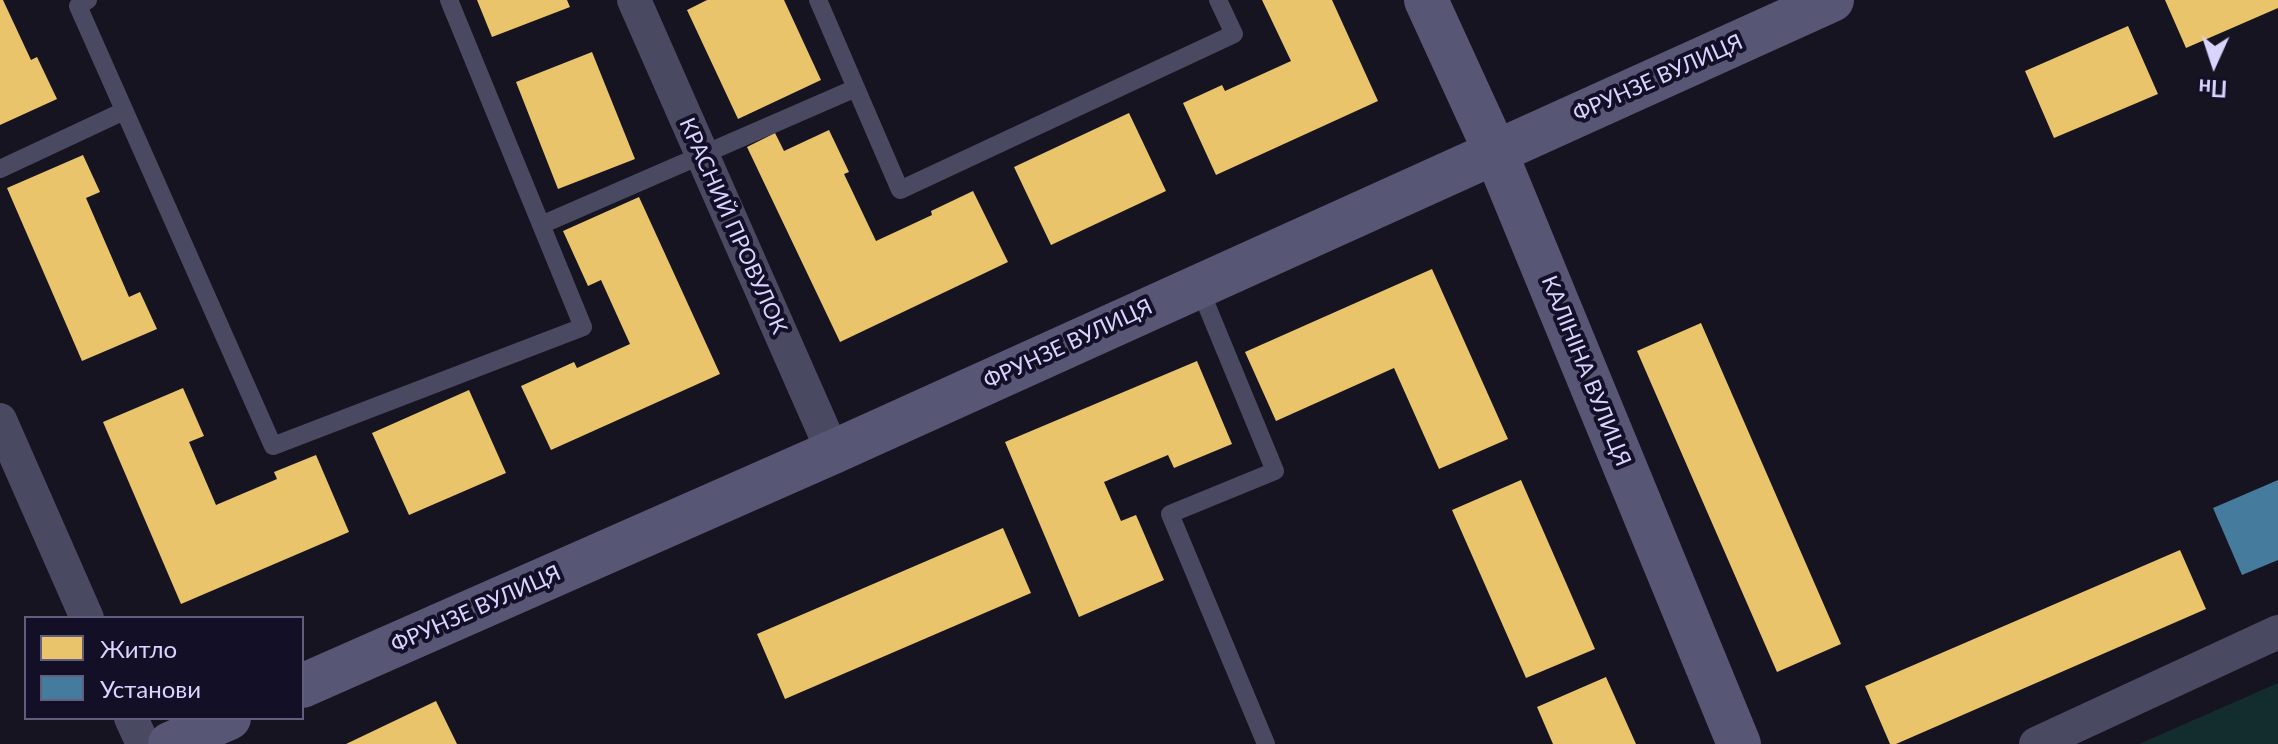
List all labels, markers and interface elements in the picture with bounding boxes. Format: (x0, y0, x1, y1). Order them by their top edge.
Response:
north arrow (2174, 24, 2254, 104)
street label: ФРУНЗЕ ВУЛИЦЯ (1569, 29, 1747, 127)
text: Пн (2198, 74, 2228, 103)
street label: КРАСНИЙ ПРОВУЛОК (673, 114, 793, 338)
street label: КАЛІНІНА ВУЛИЦЯ (1536, 272, 1636, 470)
street label: ФРУНЗЕ ВУЛИЦЯ (980, 293, 1156, 395)
street label: ФРУНЗЕ ВУЛИЦЯ (387, 560, 565, 658)
legend (24, 616, 304, 720)
text: Житло (100, 634, 177, 663)
text: Установи (100, 674, 201, 703)

